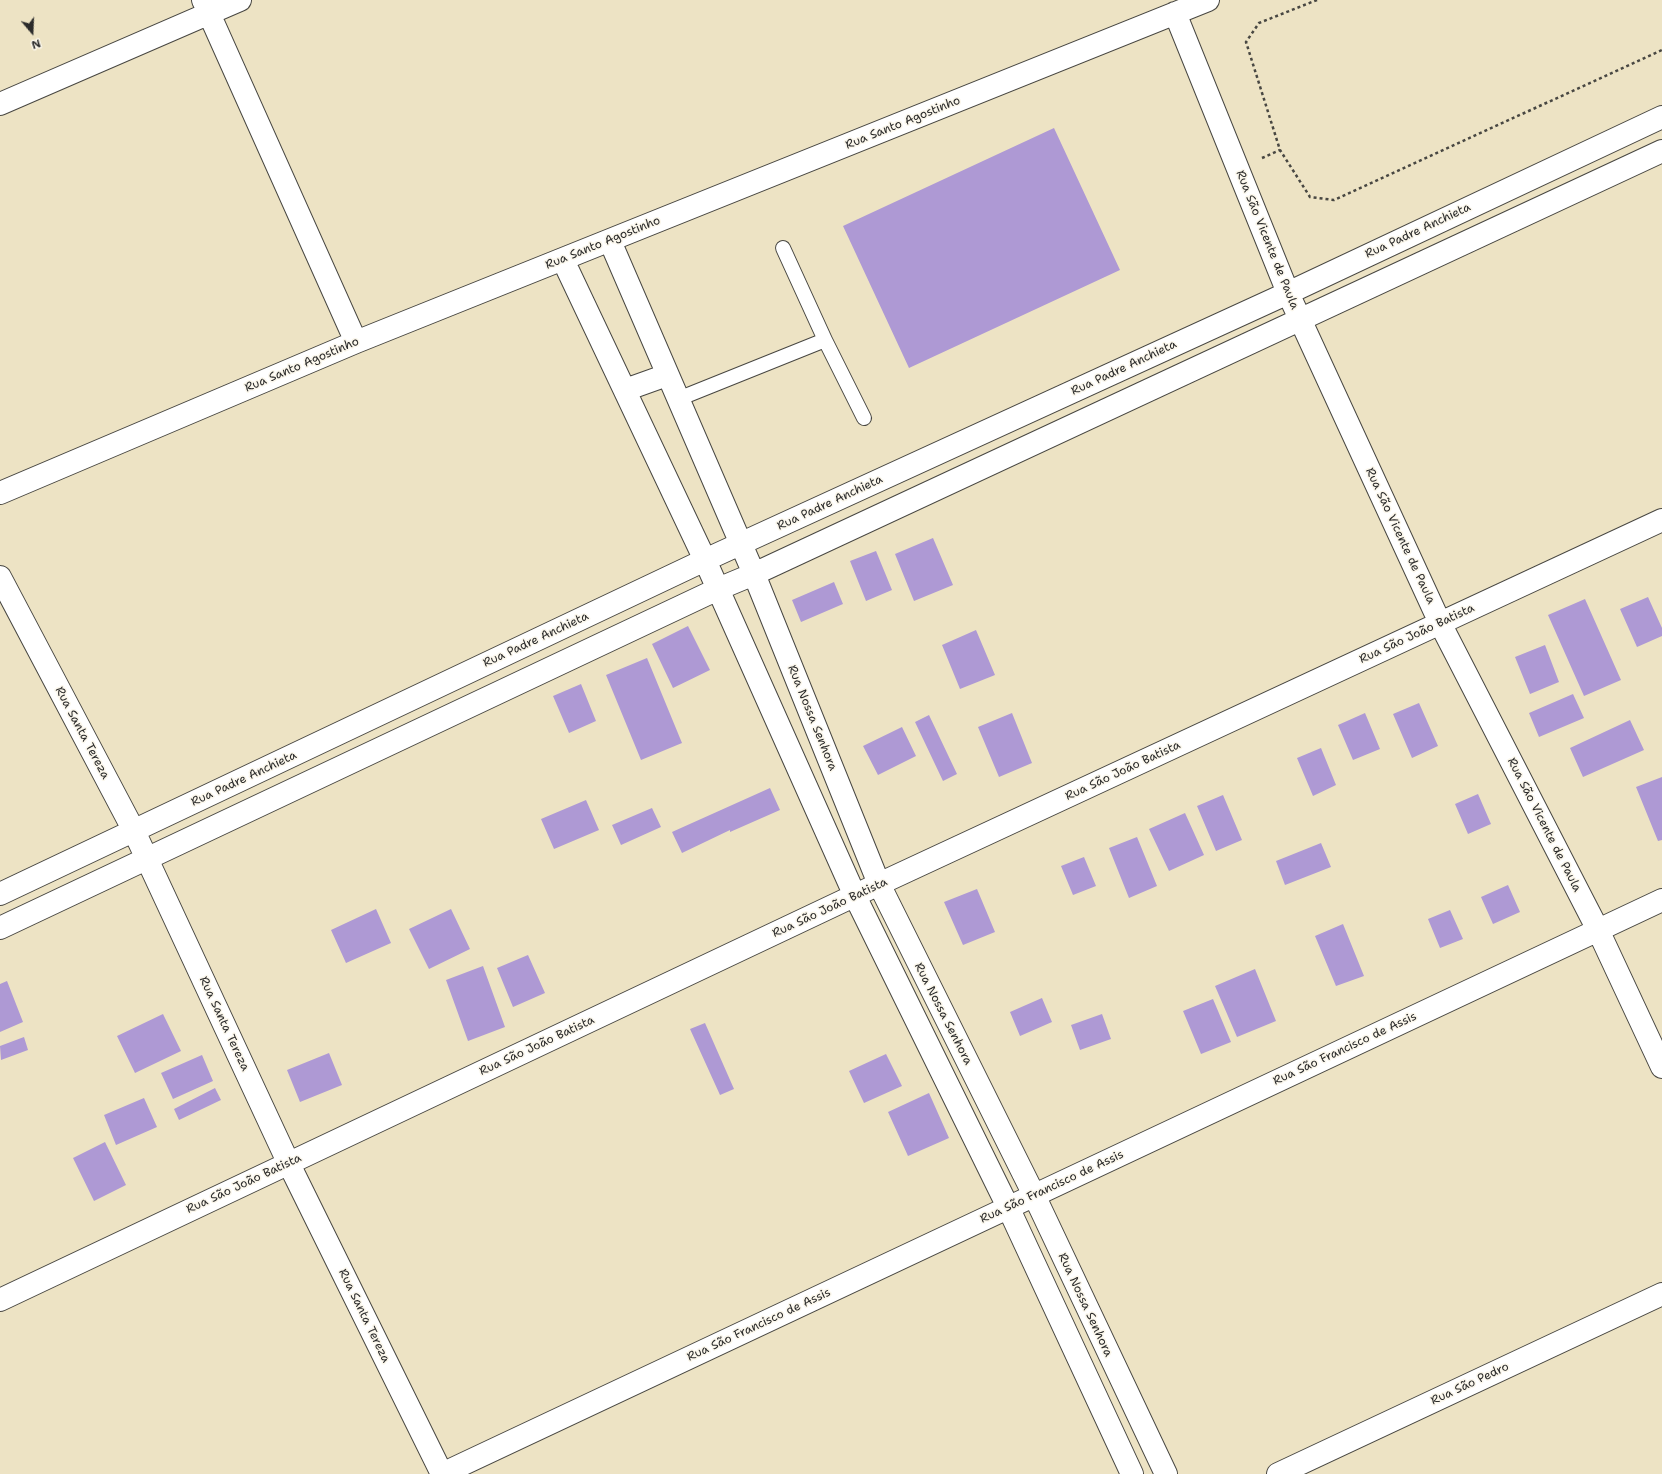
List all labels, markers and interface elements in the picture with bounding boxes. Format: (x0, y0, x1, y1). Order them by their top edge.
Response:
north arrow (12, 12, 52, 52)
text: N (30, 35, 43, 52)
street label: Rua Santo Agostinho (843, 93, 963, 153)
street label: Rua São Vicente de Paula (1232, 168, 1302, 312)
street label: Rua Padre Anchieta (1363, 200, 1473, 262)
street label: Rua Santo Agostinho (543, 213, 663, 273)
street label: Rua Santo Agostinho (243, 334, 361, 396)
street label: Rua Padre Anchieta (1069, 337, 1179, 399)
street label: Rua São Vicente de Paula (1362, 466, 1438, 606)
street label: Rua Padre Anchieta (775, 472, 885, 534)
street label: Rua São João Batista (1357, 601, 1477, 667)
street label: Rua Padre Anchieta (481, 609, 591, 671)
street label: Rua Nossa Senhora (784, 663, 840, 773)
street label: Rua Santa Tereza (52, 684, 112, 782)
street label: Rua São João Batista (1063, 738, 1183, 804)
street label: Rua Padre Anchieta (189, 748, 299, 810)
street label: Rua São Vicente de Paula (1504, 755, 1584, 895)
street label: Rua São João Batista (770, 875, 890, 941)
street label: Rua Nossa Senhora (911, 960, 975, 1068)
street label: Rua Santa Tereza (196, 975, 252, 1073)
street label: Rua São Francisco de Assis (1271, 1009, 1419, 1089)
street label: Rua São João Batista (477, 1013, 597, 1079)
street label: Rua São Francisco de Assis (978, 1147, 1126, 1227)
street label: Rua São João Batista (184, 1151, 304, 1217)
street label: Rua Nossa Senhora (1055, 1251, 1115, 1359)
street label: Rua Santa Tereza (335, 1267, 393, 1365)
street label: Rua São Francisco de Assis (685, 1285, 833, 1365)
street label: Rua São Pedro (1429, 1360, 1511, 1408)

